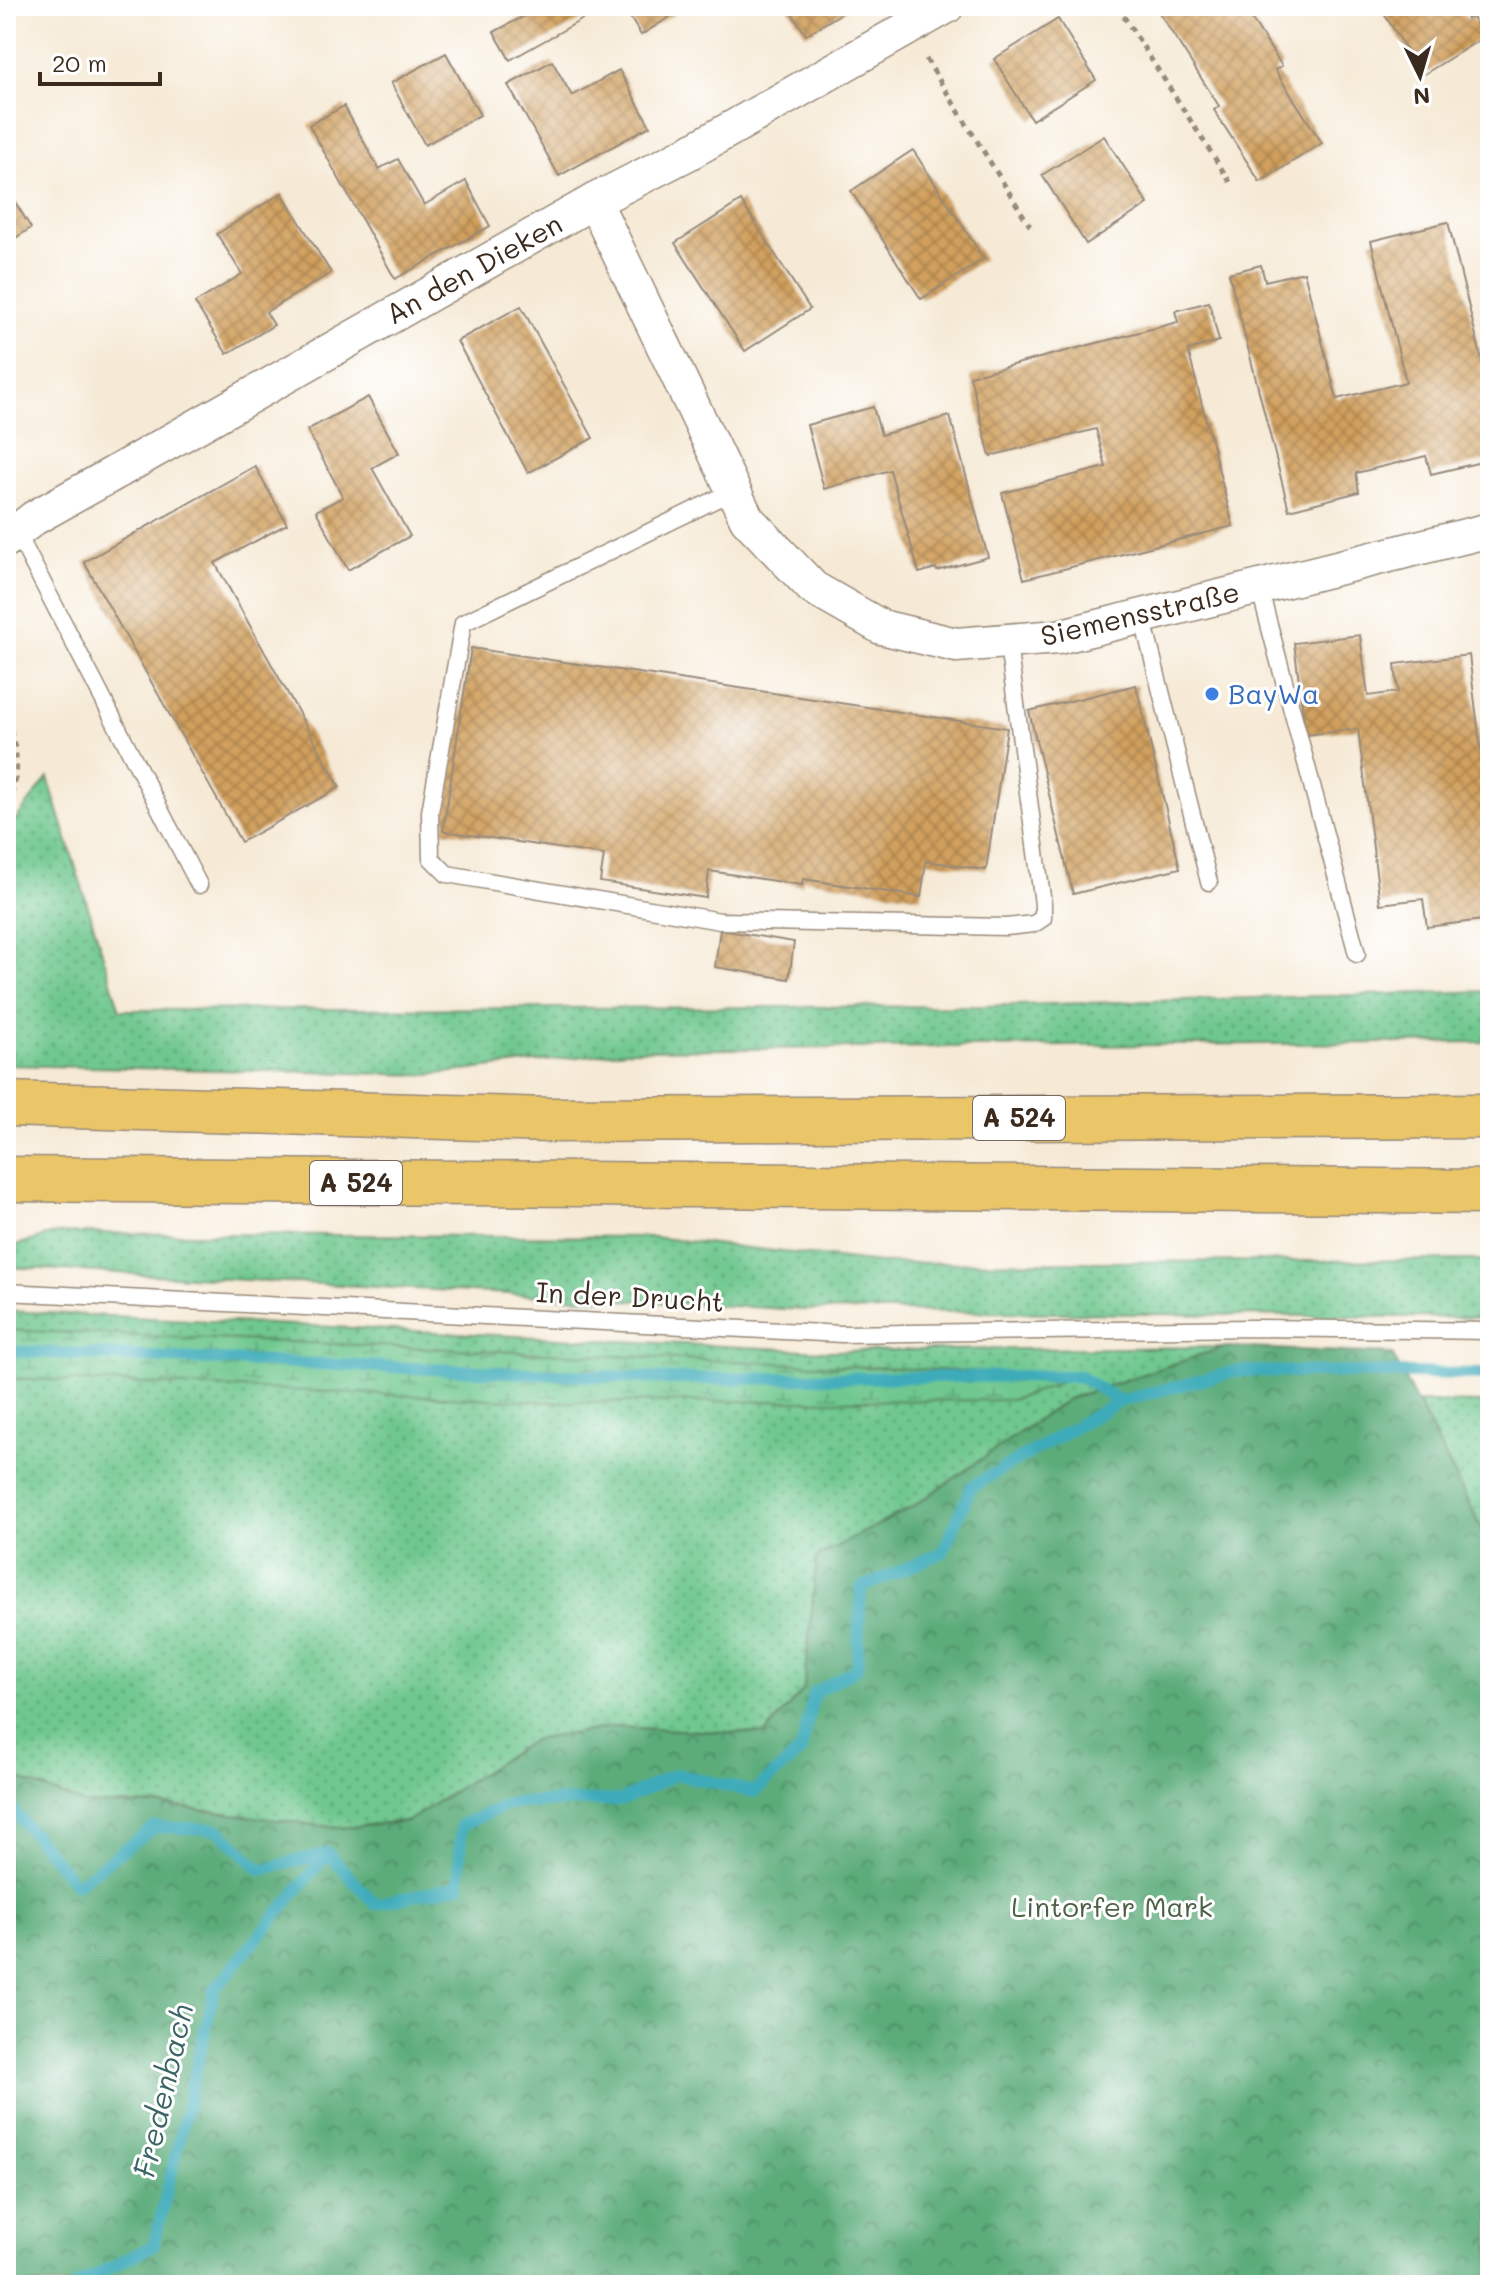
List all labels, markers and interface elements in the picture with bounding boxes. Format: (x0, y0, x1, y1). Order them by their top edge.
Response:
scale bar (40, 36, 160, 86)
north arrow (1380, 36, 1460, 116)
text: 20 m (52, 47, 107, 78)
text: N (1412, 81, 1431, 112)
street label: An den Dieken (379, 205, 568, 331)
street label: Siemensstraße (1037, 573, 1243, 653)
place label: BayWa (1228, 675, 1319, 711)
marker: BayWa (1203, 685, 1221, 703)
road number: A 524 (973, 1096, 1065, 1140)
road number: A 524 (310, 1161, 402, 1205)
street label: In der Drucht (535, 1273, 725, 1319)
park label: Lintorfer Mark (1011, 1888, 1213, 1924)
water label: Fredenbach (123, 2000, 201, 2181)

